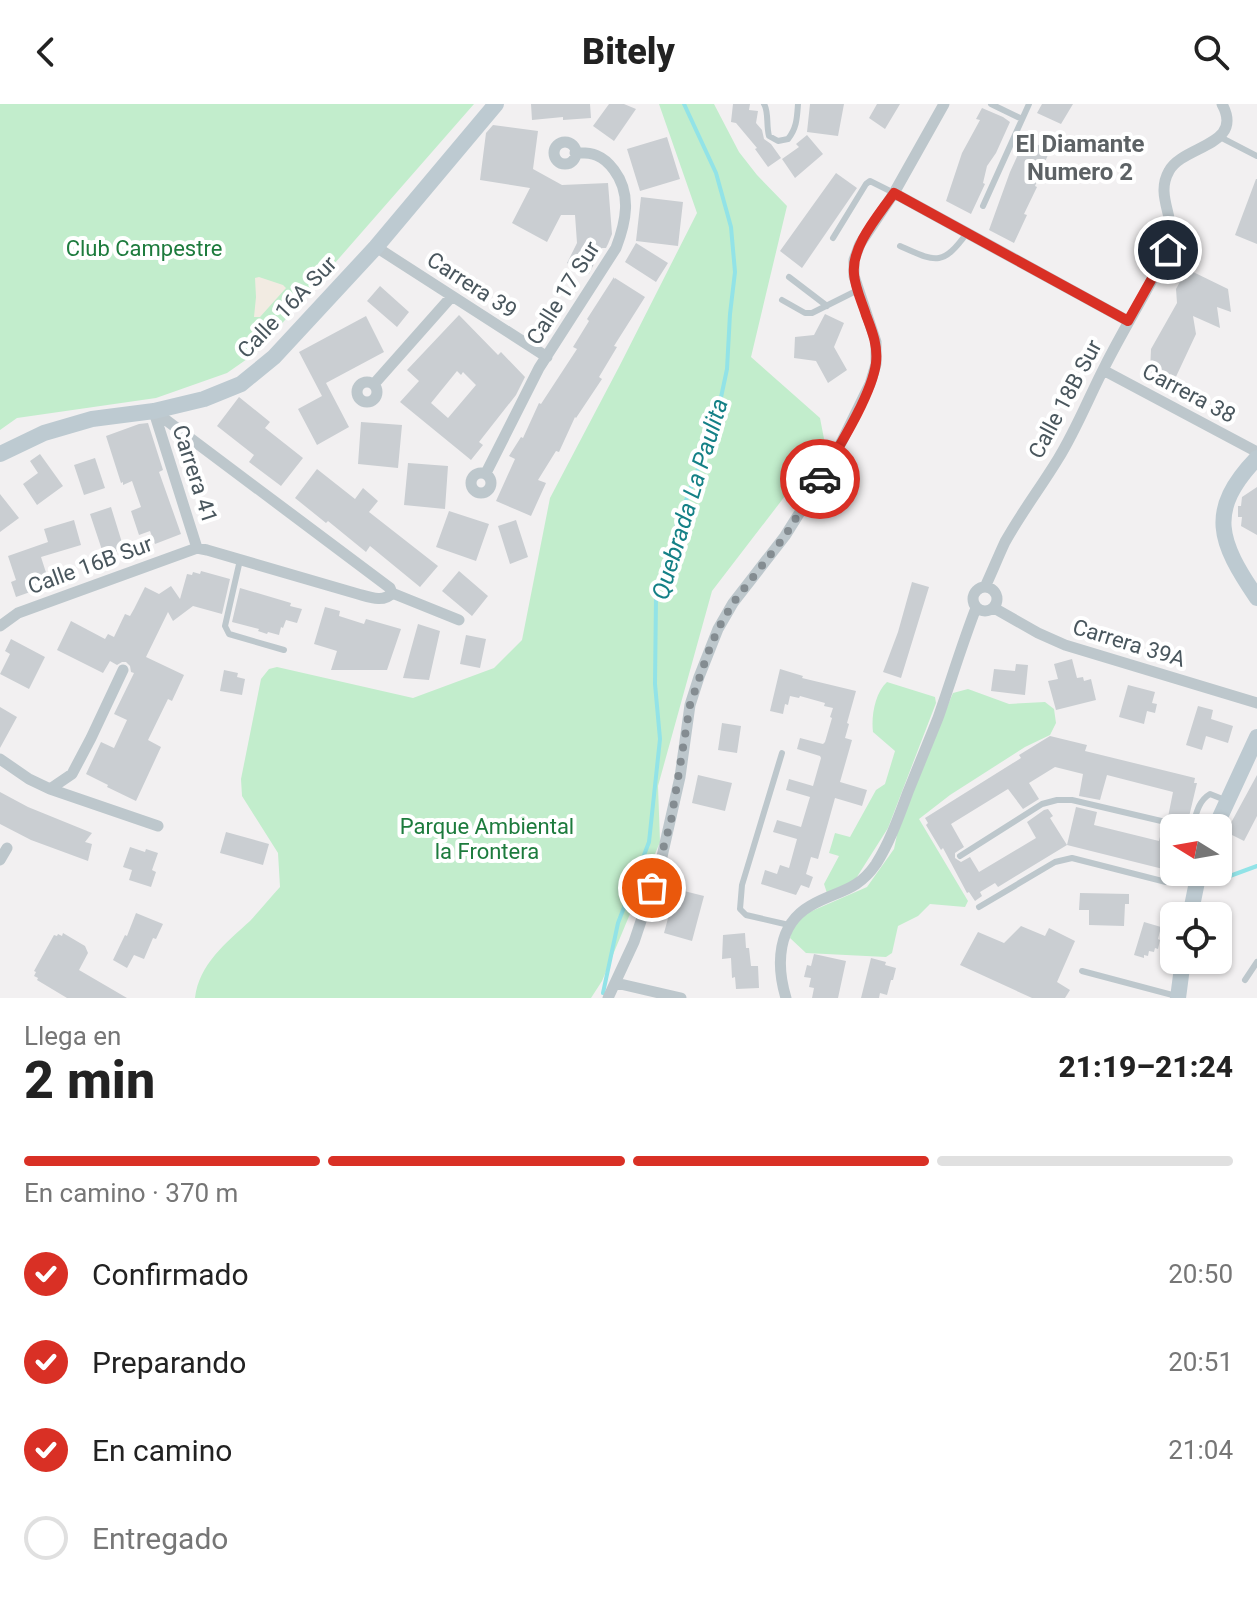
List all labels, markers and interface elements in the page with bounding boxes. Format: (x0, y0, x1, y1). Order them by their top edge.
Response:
icon: back (24, 30, 68, 74)
icon: search (1189, 30, 1233, 74)
text: Bitely (582, 31, 675, 73)
district label: El Diamante Numero 2 (1016, 130, 1144, 186)
pin (1134, 216, 1202, 284)
icon: home (1146, 228, 1190, 272)
park label: Club Campestre (66, 236, 222, 261)
street label: Calle 17 Sur (521, 236, 605, 349)
street label: Carrera 39 (422, 247, 522, 323)
street label: Calle 16A Sur (232, 251, 342, 363)
street label: Calle 18B Sur (1023, 335, 1107, 463)
street label: Carrera 38 (1138, 358, 1240, 428)
water label: Quebrada La Paulita (646, 395, 734, 603)
street label: Carrera 41 (167, 422, 223, 526)
courier (780, 439, 860, 519)
icon: car (798, 457, 842, 501)
street label: Calle 16B Sur (24, 531, 156, 599)
street label: Carrera 39A (1070, 614, 1189, 672)
park label: Parque Ambiental la Frontera (400, 814, 574, 864)
north arrow (1160, 814, 1232, 886)
map controls (1160, 814, 1232, 974)
pin (618, 854, 686, 922)
icon: bag (630, 866, 674, 910)
button: locate (1160, 902, 1232, 974)
text: Llega en (24, 1021, 121, 1051)
text: 21:19–21:24 (1058, 1049, 1233, 1084)
text: 2 min (24, 1050, 155, 1111)
text: En camino · 370 m (24, 1178, 238, 1208)
icon: check (24, 1252, 68, 1296)
text: Confirmado (92, 1257, 249, 1292)
text: 20:50 (1168, 1259, 1233, 1289)
icon: check (24, 1340, 68, 1384)
text: Preparando (92, 1345, 246, 1380)
text: 20:51 (1168, 1347, 1233, 1377)
icon: check (24, 1428, 68, 1472)
text: En camino (92, 1433, 232, 1468)
text: 21:04 (1168, 1435, 1233, 1465)
text: Entregado (92, 1521, 228, 1556)

